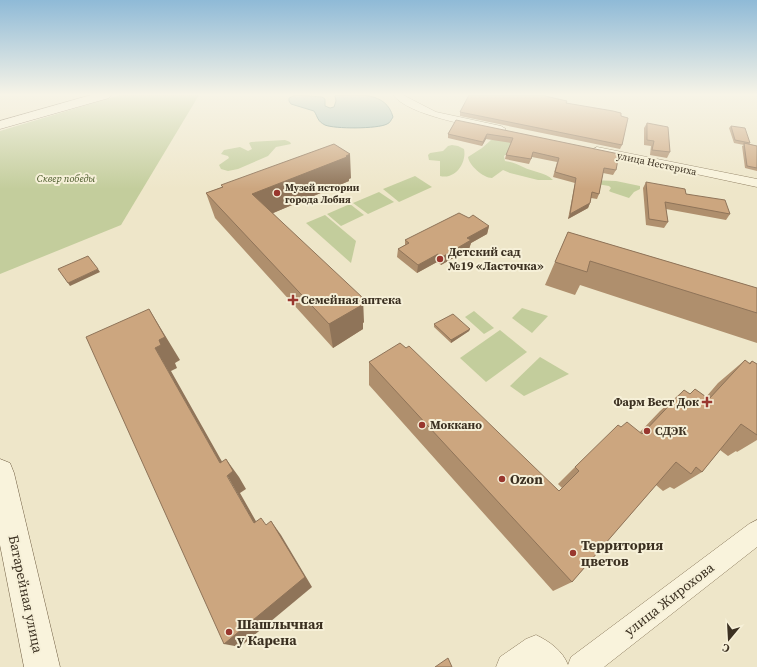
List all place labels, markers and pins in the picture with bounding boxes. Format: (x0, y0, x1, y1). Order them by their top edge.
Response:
place label: Музей истории города Лобня (285, 181, 360, 206)
marker: Музей истории города Лобня (272, 188, 282, 198)
place label: Детский сад №19 «Ласточка» (448, 244, 544, 274)
marker: Детский сад №19 «Ласточка» (435, 254, 445, 264)
place label: Семейная аптека (301, 292, 402, 308)
marker: Семейная аптека (288, 295, 298, 305)
place label: Фарм Вест Док (613, 394, 699, 410)
marker: Фарм Вест Док (702, 397, 712, 407)
place label: Моккано (430, 417, 482, 433)
marker: Моккано (417, 420, 427, 430)
place label: СДЭК (655, 423, 687, 439)
marker: СДЭК (642, 426, 652, 436)
place label: Ozon (510, 469, 543, 489)
marker: Ozon (497, 474, 507, 484)
place label: Территория цветов (581, 535, 663, 571)
marker: Территория цветов (568, 548, 578, 558)
place label: Шашлычная у Карена (236, 614, 323, 650)
marker: Шашлычная у Карена (224, 627, 234, 637)

